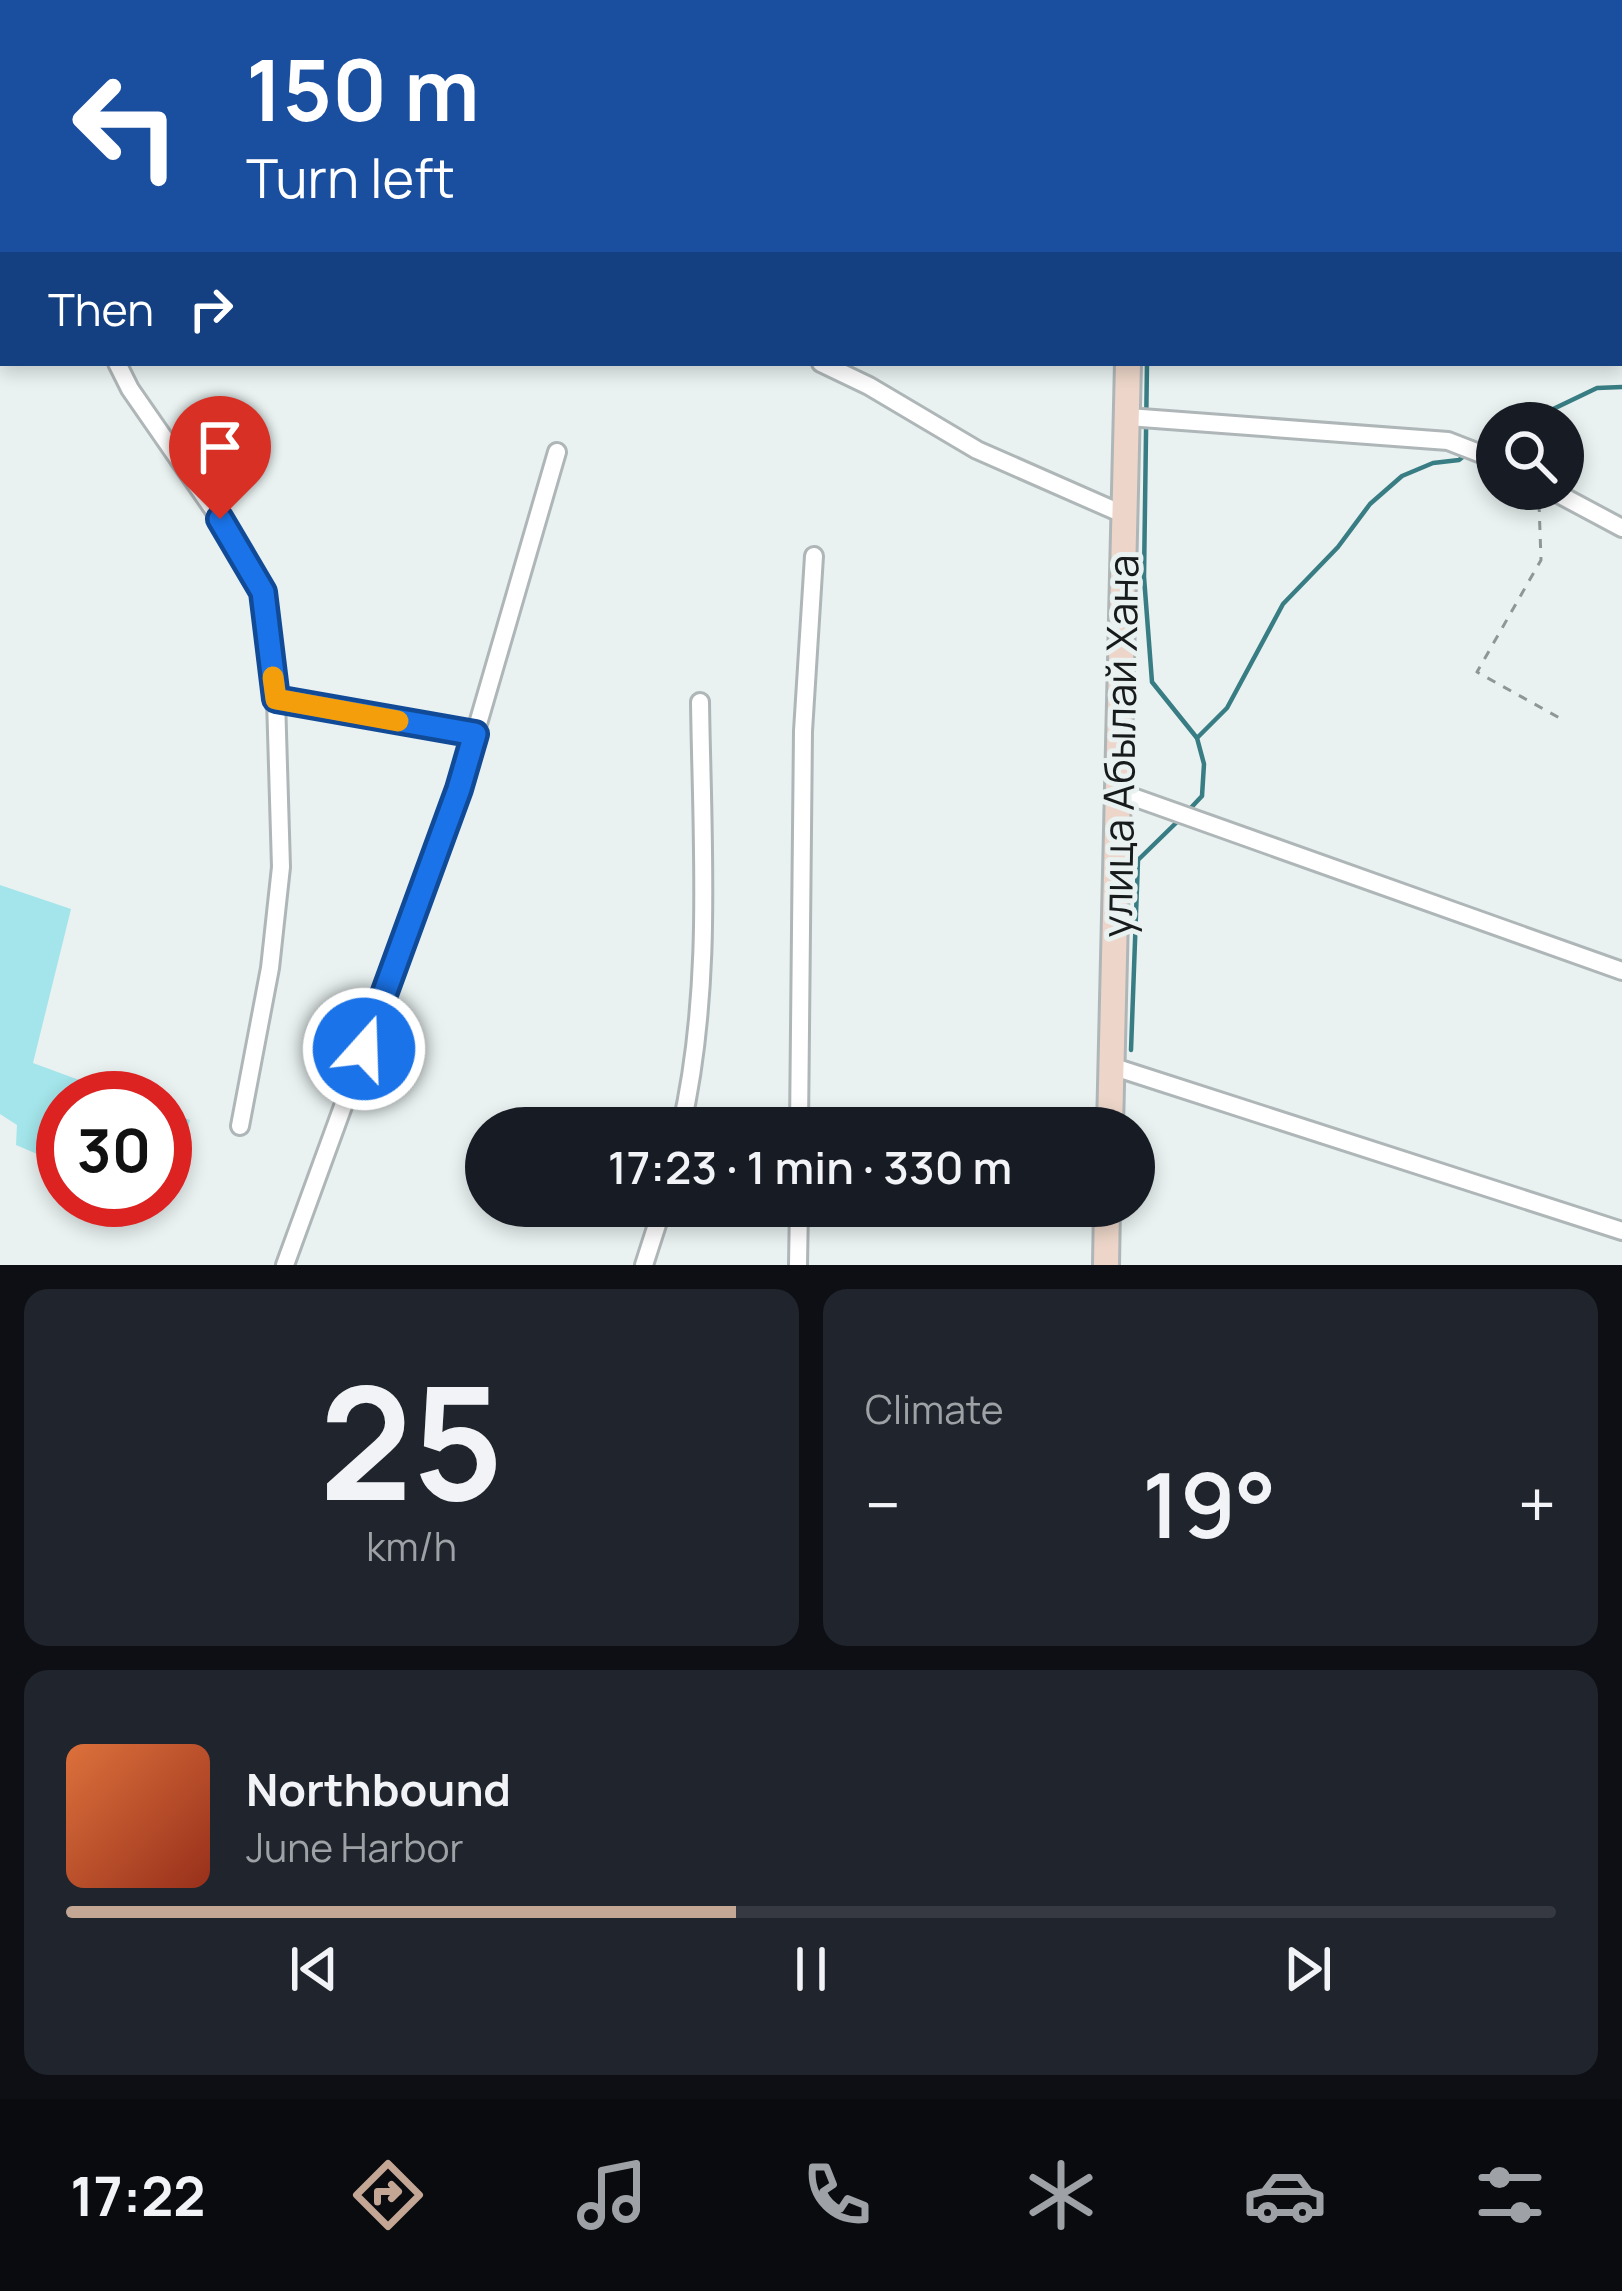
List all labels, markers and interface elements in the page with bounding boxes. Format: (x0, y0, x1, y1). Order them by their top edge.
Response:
text: 150 m (246, 31, 480, 146)
icon: left (48, 48, 204, 204)
text: Turn left (246, 140, 455, 214)
icon: right (178, 276, 244, 342)
text: Then (48, 278, 154, 340)
pin (169, 396, 271, 519)
map controls (1476, 402, 1584, 510)
button: search (1476, 402, 1584, 510)
icon: arrive (187, 414, 253, 480)
street label: улица Абылай Хана (1087, 554, 1151, 938)
position arrow (301, 986, 427, 1112)
speed limit sign: 30 (36, 1071, 192, 1227)
text: 17:23 · 1 min · 330 m (608, 1136, 1012, 1198)
text: 25 (319, 1334, 504, 1547)
text: Climate (865, 1382, 1004, 1436)
text: 19° (1142, 1442, 1277, 1565)
text: − (865, 1459, 901, 1549)
text: + (1518, 1459, 1556, 1549)
text: km/h (366, 1519, 457, 1573)
text: Northbound (246, 1758, 511, 1820)
text: June Harbor (246, 1820, 464, 1874)
icon: previous (281, 1936, 347, 2002)
icon: pause (778, 1936, 844, 2002)
icon: next (1275, 1936, 1341, 2002)
icon: directions (346, 2153, 430, 2237)
icon: music (570, 2153, 654, 2237)
icon: phone (795, 2153, 879, 2237)
icon: climate (1019, 2153, 1103, 2237)
icon: car (1243, 2153, 1327, 2237)
icon: filters (1468, 2153, 1552, 2237)
text: 17:22 (70, 2158, 205, 2232)

